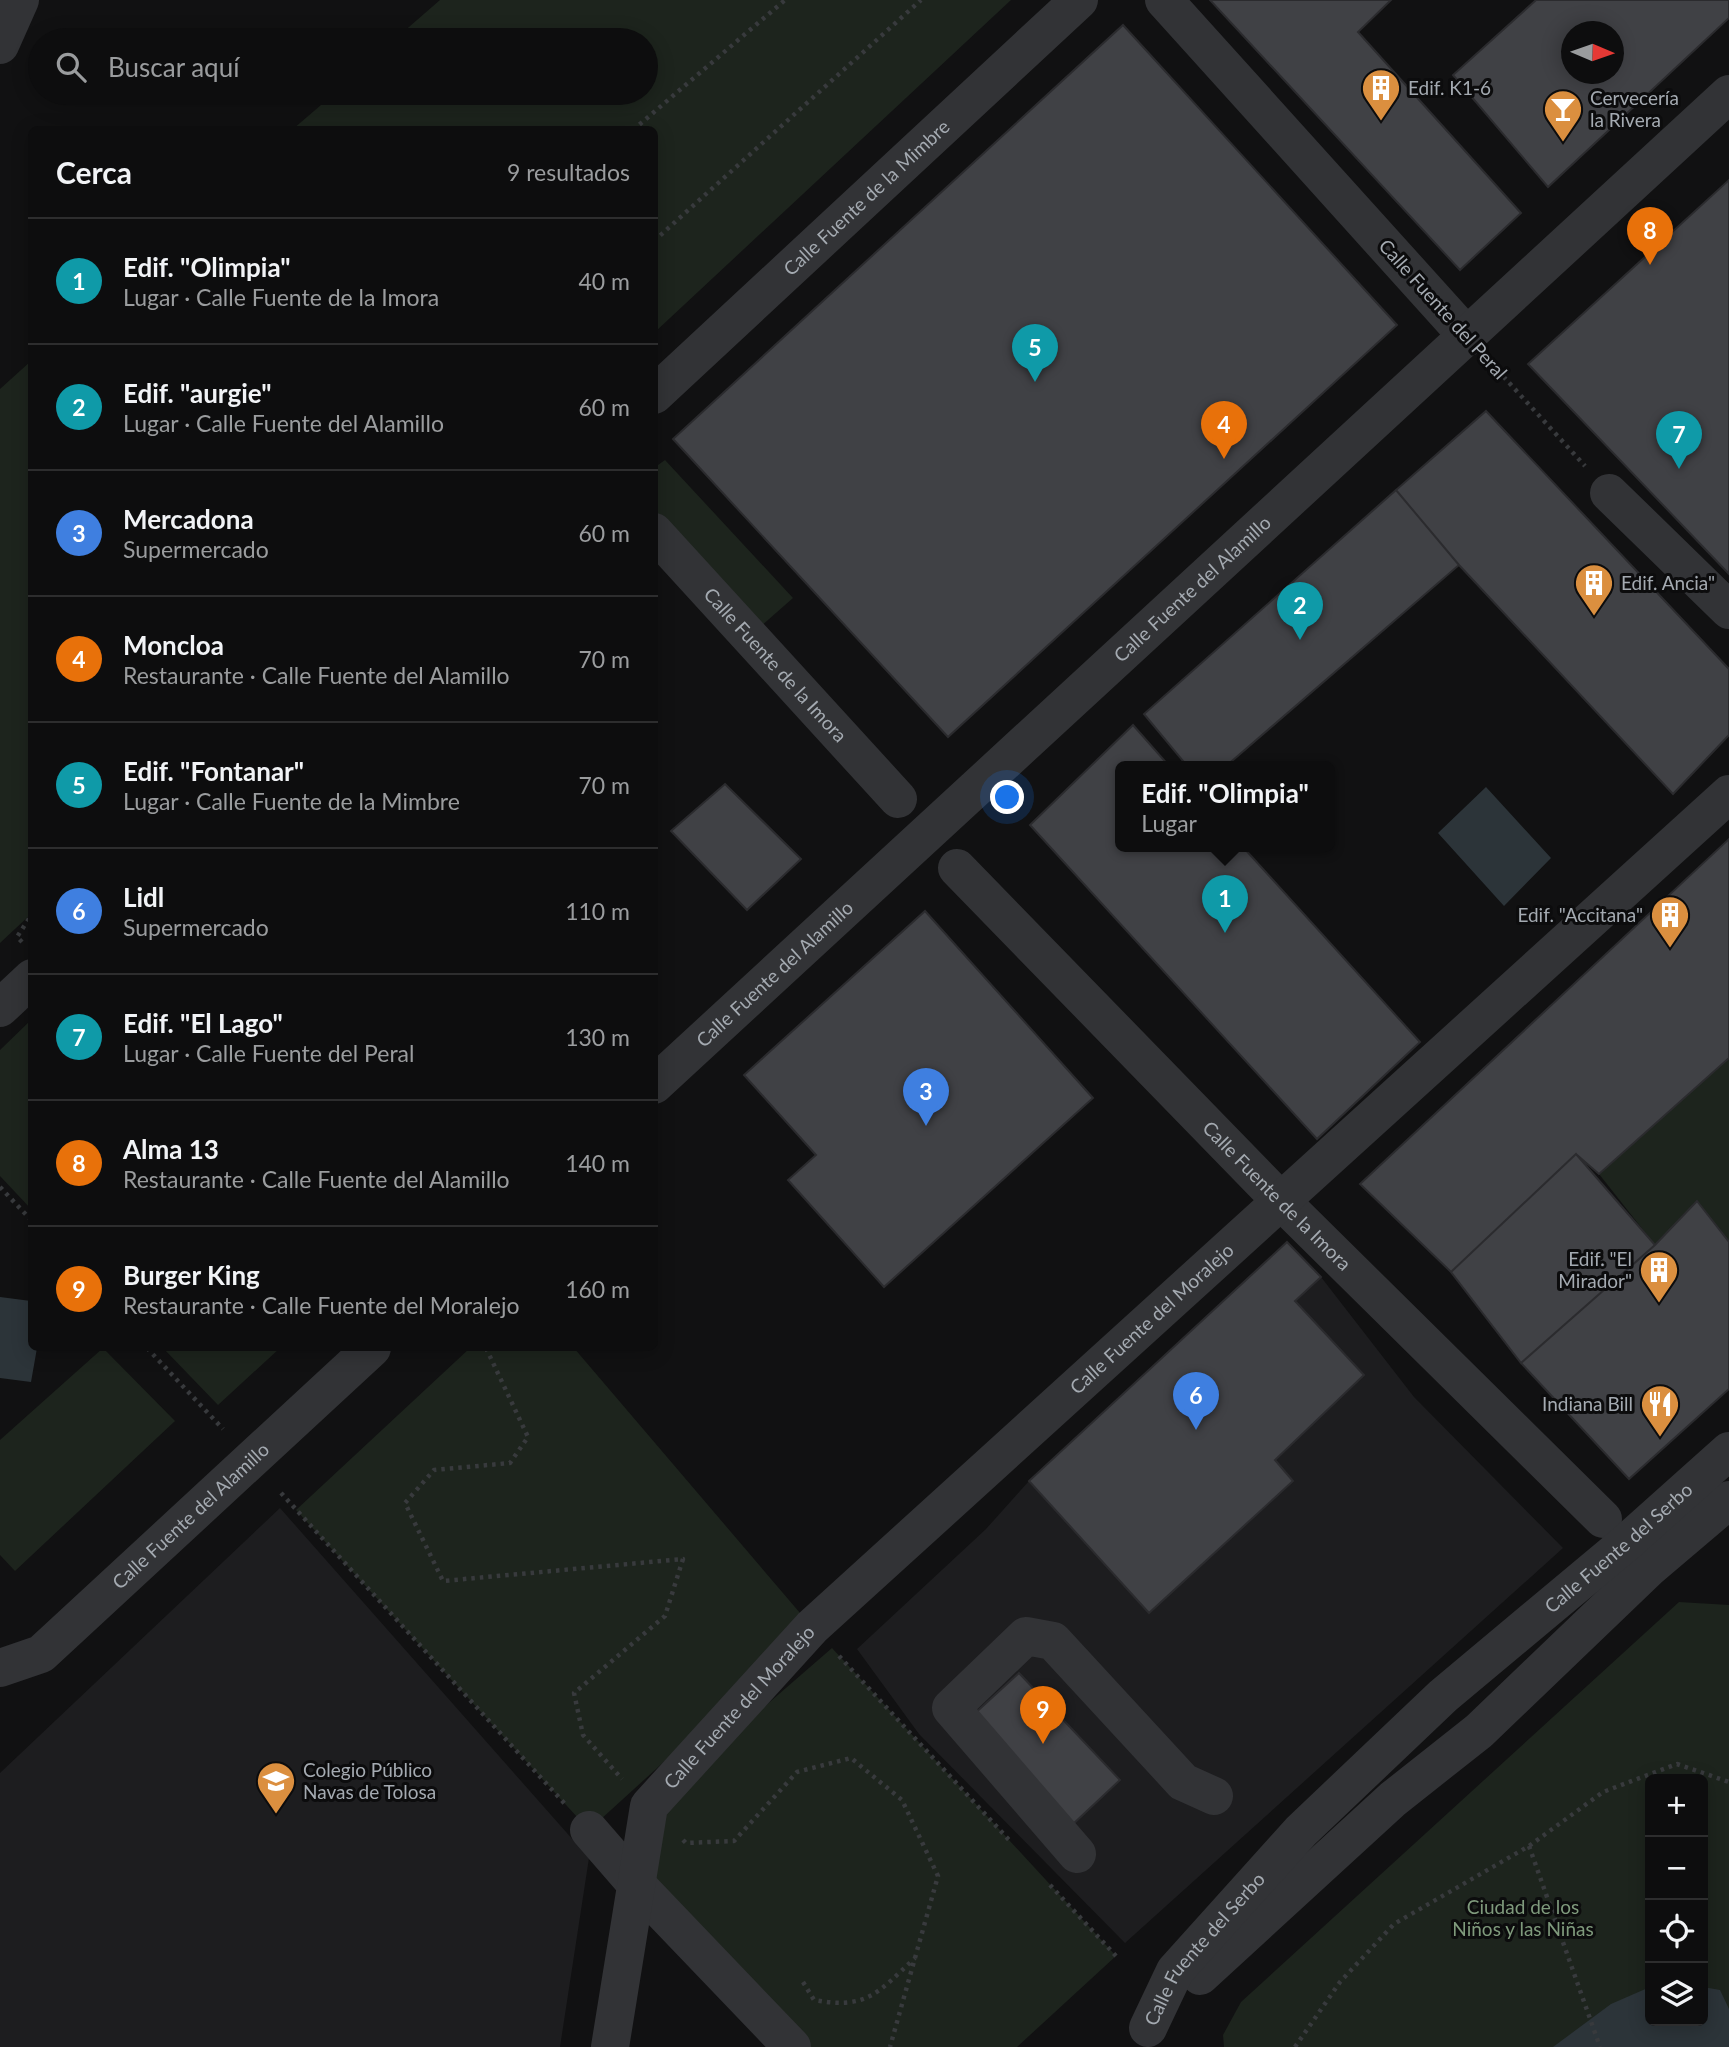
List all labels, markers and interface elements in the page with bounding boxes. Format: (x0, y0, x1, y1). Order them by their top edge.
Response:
north arrow (1561, 21, 1624, 84)
search box (28, 28, 658, 105)
icon: search (52, 48, 90, 86)
text: Buscar aquí (108, 51, 239, 83)
building icon: Edif. K1-6 (1360, 67, 1402, 122)
place label: Edif. K1-6 (1408, 76, 1491, 99)
place label: Cervecería la Rivera (1590, 86, 1679, 131)
bar icon: Cervecería la Rivera (1542, 88, 1584, 143)
street label: Calle Fuente de la Mimbre (778, 115, 954, 280)
text: Cerca (56, 154, 132, 190)
text: 9 resultados (507, 158, 630, 186)
pin: 8 (1627, 207, 1673, 265)
street label: Calle Fuente del Peral (1374, 234, 1512, 383)
text: Edif. "Olimpia" (123, 251, 290, 283)
text: 1 (72, 267, 86, 295)
text: 40 m (579, 267, 630, 295)
text: Lugar · Calle Fuente de la Imora (123, 283, 439, 311)
pin: 5 (1012, 324, 1058, 382)
text: Edif. "aurgie" (123, 377, 271, 409)
text: 2 (72, 393, 86, 421)
text: 60 m (579, 393, 630, 421)
pin: 4 (1201, 401, 1247, 459)
text: Lugar · Calle Fuente del Alamillo (123, 409, 444, 437)
pin: 7 (1656, 411, 1702, 469)
text: Mercadona (123, 503, 254, 535)
street label: Calle Fuente del Alamillo (1109, 511, 1275, 666)
text: 3 (72, 519, 86, 547)
text: 60 m (579, 519, 630, 547)
text: Supermercado (123, 535, 269, 563)
building icon: Edif. Ancia" (1573, 562, 1615, 617)
place label: Edif. Ancia" (1621, 571, 1715, 594)
pin: 2 (1277, 582, 1323, 640)
street label: Calle Fuente de la Imora (699, 583, 852, 747)
text: Moncloa (123, 629, 224, 661)
text: 4 (72, 645, 86, 673)
text: 70 m (579, 645, 630, 673)
text: Restaurante · Calle Fuente del Alamillo (123, 661, 510, 689)
text: Edif. "Fontanar" (123, 755, 304, 787)
popup (1115, 761, 1335, 852)
text: 5 (72, 771, 86, 799)
text: 70 m (579, 771, 630, 799)
text: Edif. "Olimpia" (1141, 777, 1309, 809)
your location (990, 780, 1024, 814)
text: Lugar · Calle Fuente de la Mimbre (123, 787, 460, 815)
text: Lugar (1141, 809, 1197, 837)
pin: 1 (1202, 875, 1248, 933)
text: Lidl (123, 881, 164, 913)
building icon: Edif. "Accitana" (1649, 894, 1691, 949)
street label: Calle Fuente del Alamillo (691, 896, 857, 1051)
text: 6 (72, 897, 86, 925)
text: 110 m (565, 897, 630, 925)
place label: Edif. "Accitana" (1517, 903, 1643, 926)
text: Supermercado (123, 913, 269, 941)
text: Edif. "El Lago" (123, 1007, 283, 1039)
text: 7 (72, 1023, 86, 1051)
text: 130 m (565, 1023, 630, 1051)
text: Lugar · Calle Fuente del Peral (123, 1039, 414, 1067)
pin: 3 (903, 1068, 949, 1126)
street label: Calle Fuente de la Imora (1198, 1116, 1356, 1275)
text: Alma 13 (123, 1133, 219, 1165)
text: 8 (72, 1149, 86, 1177)
text: 140 m (565, 1149, 630, 1177)
text: Restaurante · Calle Fuente del Alamillo (123, 1165, 510, 1193)
street label: Calle Fuente del Moralejo (1065, 1238, 1238, 1398)
place label: Edif. "El Mirador" (1558, 1247, 1632, 1292)
building icon: Edif. "El Mirador" (1638, 1249, 1680, 1304)
text: Burger King (123, 1259, 260, 1291)
text: 9 (72, 1275, 86, 1303)
text: 160 m (565, 1275, 630, 1303)
text: Restaurante · Calle Fuente del Moralejo (123, 1291, 519, 1319)
pin: 6 (1173, 1372, 1219, 1430)
restaurant icon: Indiana Bill (1639, 1383, 1681, 1438)
place label: Indiana Bill (1542, 1392, 1633, 1415)
street label: Calle Fuente del Alamillo (107, 1437, 273, 1593)
street label: Calle Fuente del Serbo (1540, 1477, 1697, 1617)
street label: Calle Fuente del Moralejo (658, 1620, 819, 1793)
pin: 9 (1020, 1686, 1066, 1744)
place label: Colegio Público Navas de Tolosa (303, 1758, 436, 1803)
school or university icon: Colegio Público Navas de Tolosa (255, 1760, 297, 1815)
map controls (1645, 1774, 1708, 2026)
button: + (1645, 1774, 1708, 1837)
button: − (1645, 1837, 1708, 1900)
street label: Calle Fuente del Serbo (1139, 1867, 1269, 2029)
park label: Ciudad de los Niños y las Niñas (1452, 1895, 1594, 1940)
button: locate (1645, 1900, 1708, 1963)
button: layers (1645, 1963, 1708, 2026)

